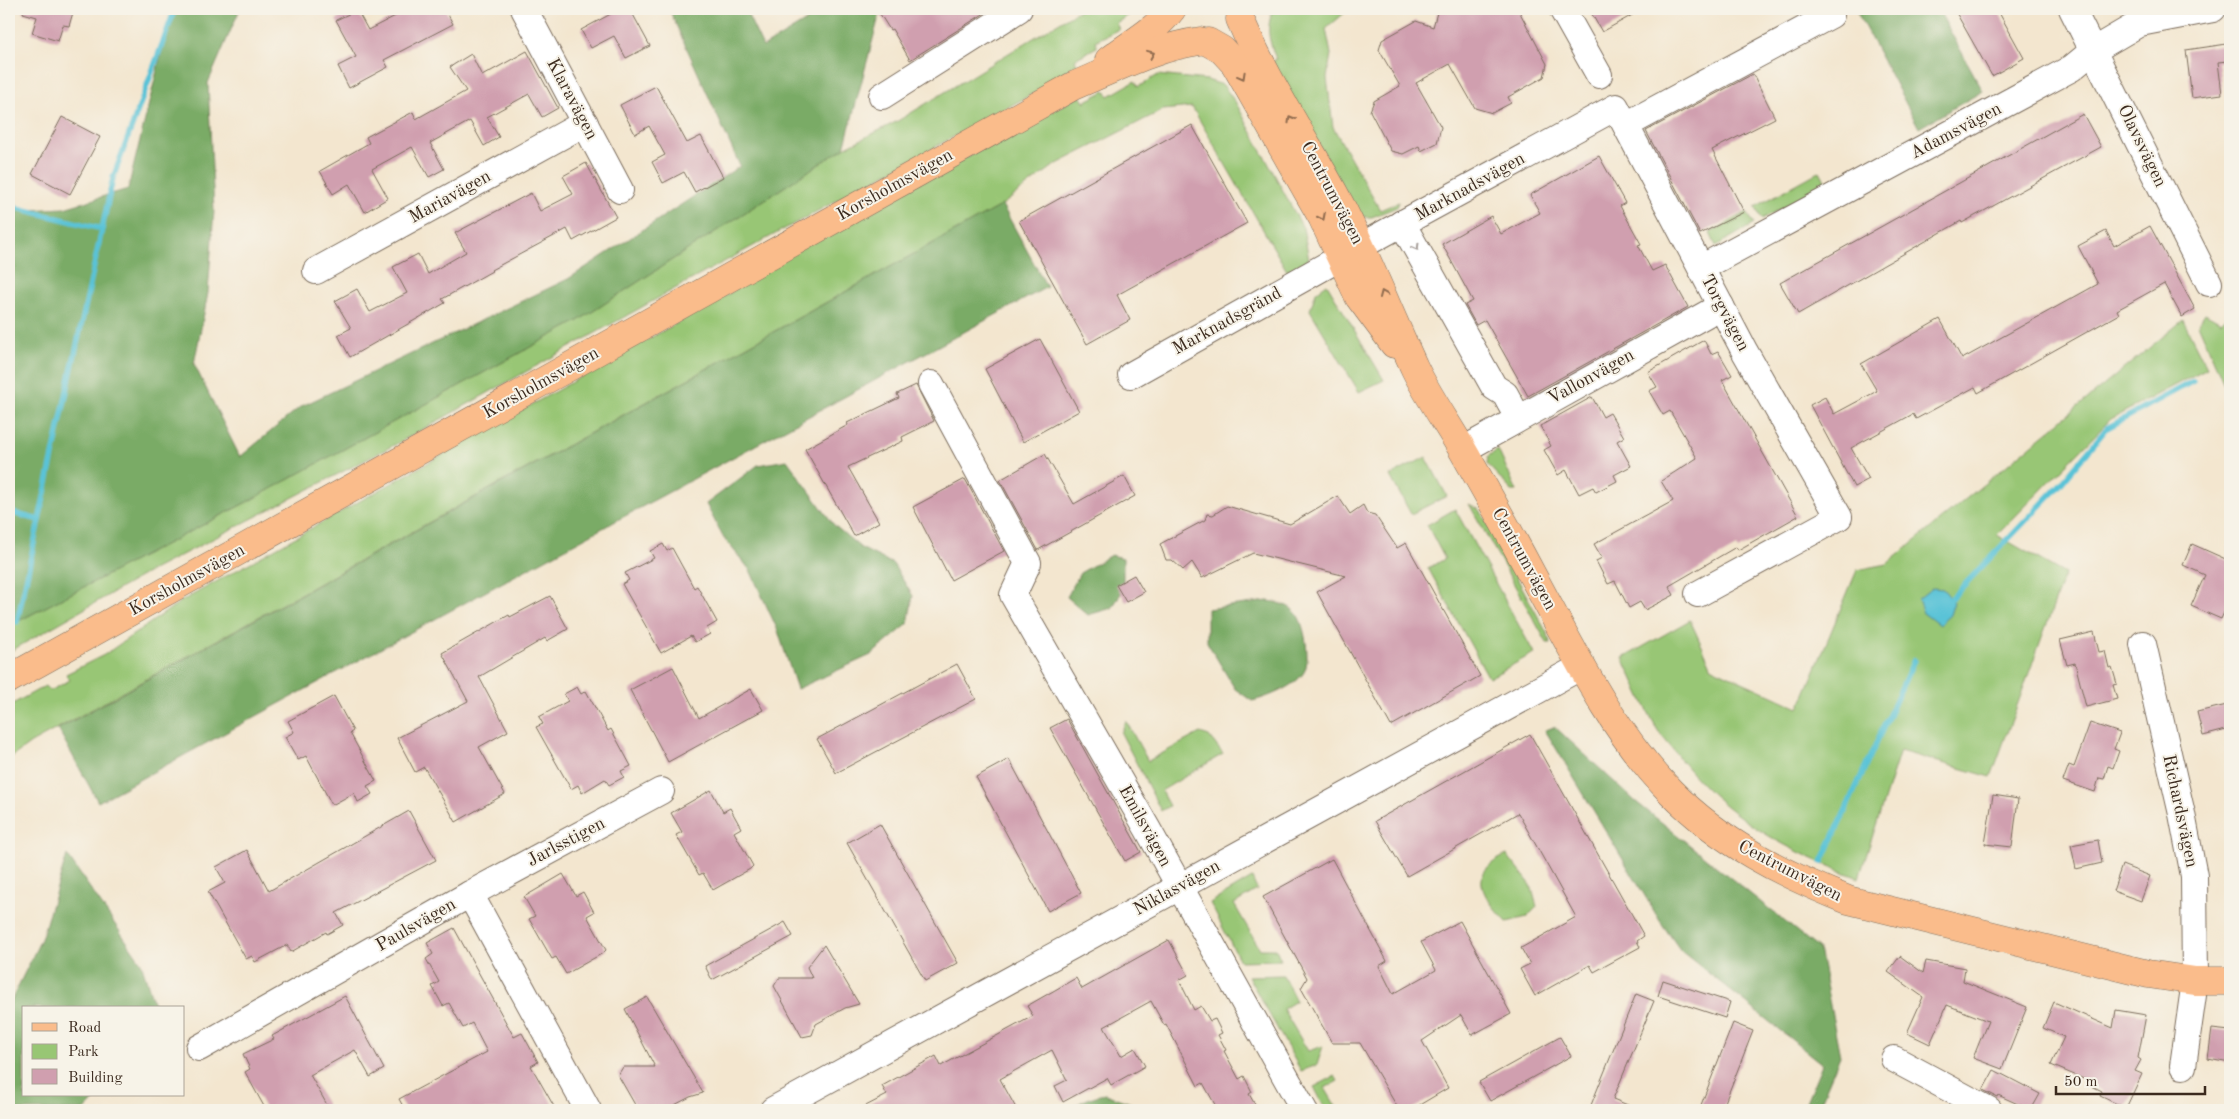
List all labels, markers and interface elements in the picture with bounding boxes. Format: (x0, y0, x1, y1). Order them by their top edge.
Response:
one-way arrow (1146, 50, 1155, 61)
street label: Klaravägen (543, 55, 601, 143)
one-way arrow (1235, 70, 1245, 79)
street label: Adamsvägen (1907, 99, 2005, 162)
street label: Olavsvägen (2114, 102, 2170, 190)
one-way arrow (1288, 115, 1298, 124)
street label: Centrumvägen (1297, 139, 1367, 248)
street label: Korsholmsvägen (834, 146, 956, 224)
street label: Marknadsvägen (1412, 149, 1528, 225)
street label: Mariavägen (406, 167, 494, 227)
one-way arrow (1316, 212, 1326, 221)
one-way arrow (1410, 242, 1420, 251)
street label: Torgvägen (1697, 272, 1753, 354)
street label: Marknadsgränd (1169, 284, 1285, 358)
one-way arrow (1379, 290, 1389, 299)
street label: Korsholmsvägen (480, 344, 602, 422)
street label: Vallonvägen (1545, 346, 1638, 408)
street label: Centrumvägen (1489, 505, 1560, 613)
street label: Korsholmsvägen (126, 541, 248, 619)
street label: Richardsvägen (2159, 753, 2201, 869)
street label: Emilsvägen (1115, 782, 1175, 870)
street label: Jarlsstigen (524, 814, 608, 870)
street label: Centrumvägen (1735, 837, 1845, 905)
street label: Niklasvägen (1131, 857, 1223, 919)
street label: Paulsvägen (373, 895, 459, 955)
legend (22, 1006, 185, 1096)
text: Road (68, 1021, 102, 1036)
text: Park (68, 1045, 99, 1060)
scale bar (2056, 1064, 2205, 1096)
text: Building (68, 1071, 123, 1086)
text: 50 m (2064, 1075, 2098, 1090)

